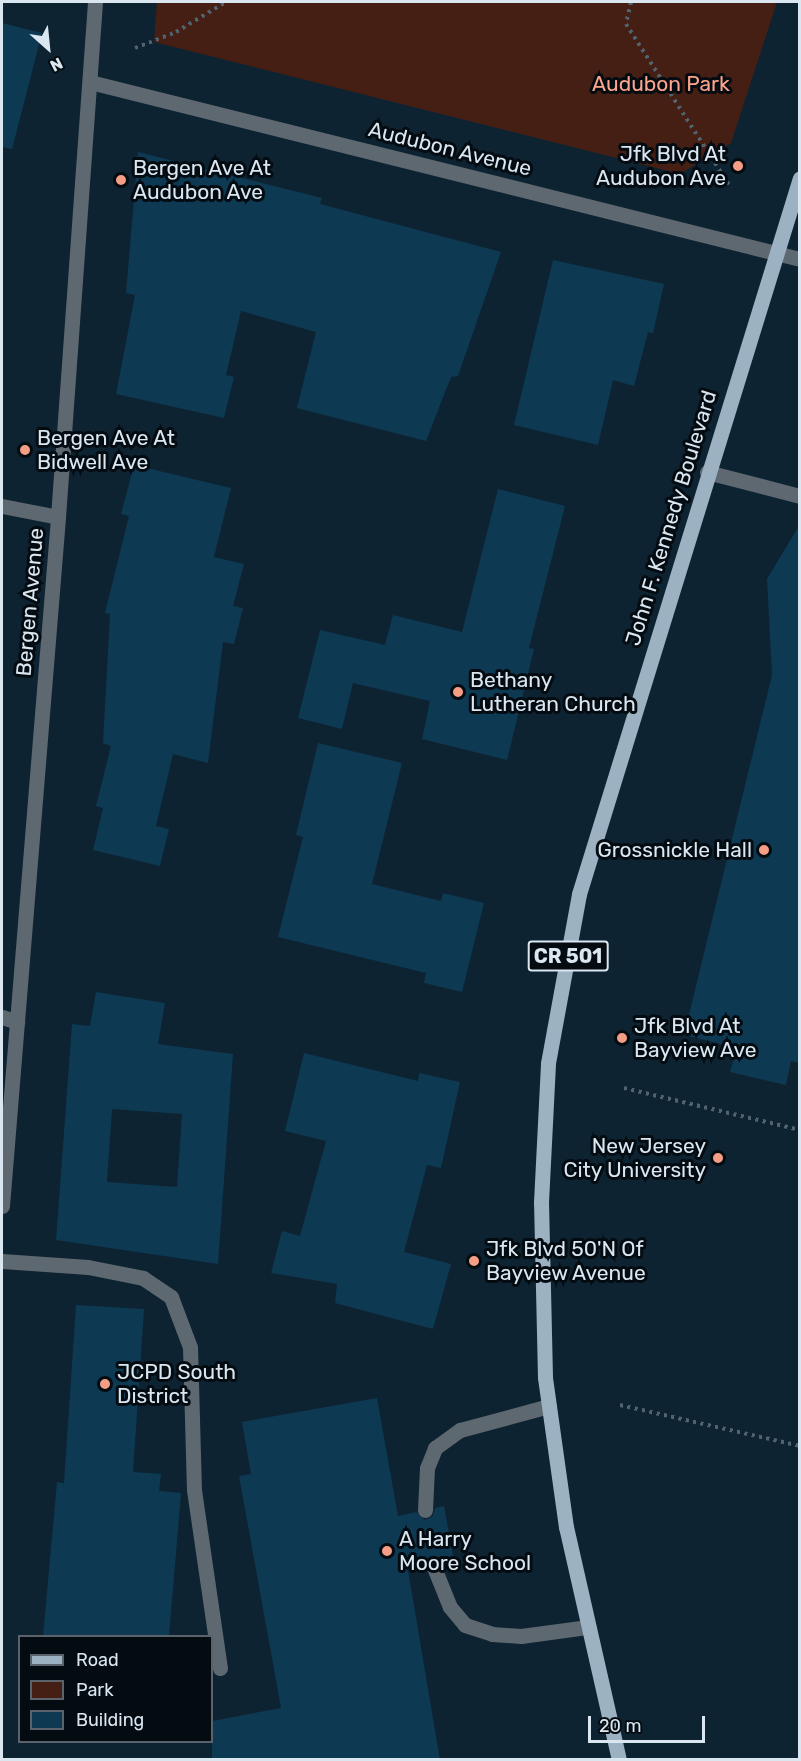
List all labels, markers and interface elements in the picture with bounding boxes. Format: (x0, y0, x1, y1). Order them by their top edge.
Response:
north arrow (18, 18, 78, 78)
text: N (47, 53, 66, 76)
park label: Audubon Park (592, 71, 730, 97)
street label: Audubon Avenue (366, 116, 534, 182)
place label: Jfk Blvd At Audubon Ave (595, 141, 726, 191)
place label: Bergen Ave At Audubon Ave (133, 155, 272, 205)
marker: Jfk Blvd At Audubon Ave (731, 159, 745, 173)
marker: Bergen Ave At Audubon Ave (114, 173, 128, 187)
street label: John F. Kennedy Boulevard (620, 387, 722, 649)
place label: Bergen Ave At Bidwell Ave (37, 425, 176, 475)
marker: Bergen Ave At Bidwell Ave (18, 443, 32, 457)
street label: Bergen Avenue (11, 527, 49, 677)
place label: Bethany Lutheran Church (470, 667, 636, 717)
marker: Bethany Lutheran Church (451, 685, 465, 699)
place label: Grossnickle Hall (597, 837, 752, 863)
marker: Grossnickle Hall (757, 843, 771, 857)
road number: CR 501 (528, 939, 608, 973)
place label: Jfk Blvd At Bayview Ave (634, 1013, 758, 1063)
marker: Jfk Blvd At Bayview Ave (615, 1031, 629, 1045)
place label: New Jersey City University (563, 1133, 706, 1183)
marker: New Jersey City University (711, 1151, 725, 1165)
place label: Jfk Blvd 50'N Of Bayview Avenue (486, 1236, 647, 1286)
marker: Jfk Blvd 50'N Of Bayview Avenue (467, 1254, 481, 1268)
place label: JCPD South District (117, 1359, 236, 1409)
marker: JCPD South District (98, 1377, 112, 1391)
place label: A Harry Moore School (399, 1526, 531, 1576)
marker: A Harry Moore School (380, 1544, 394, 1558)
legend (18, 1635, 213, 1743)
text: Road (76, 1649, 119, 1671)
text: Park (76, 1679, 113, 1701)
scale bar (591, 1704, 708, 1742)
text: Building (76, 1709, 144, 1731)
text: 20 m (599, 1715, 641, 1737)

